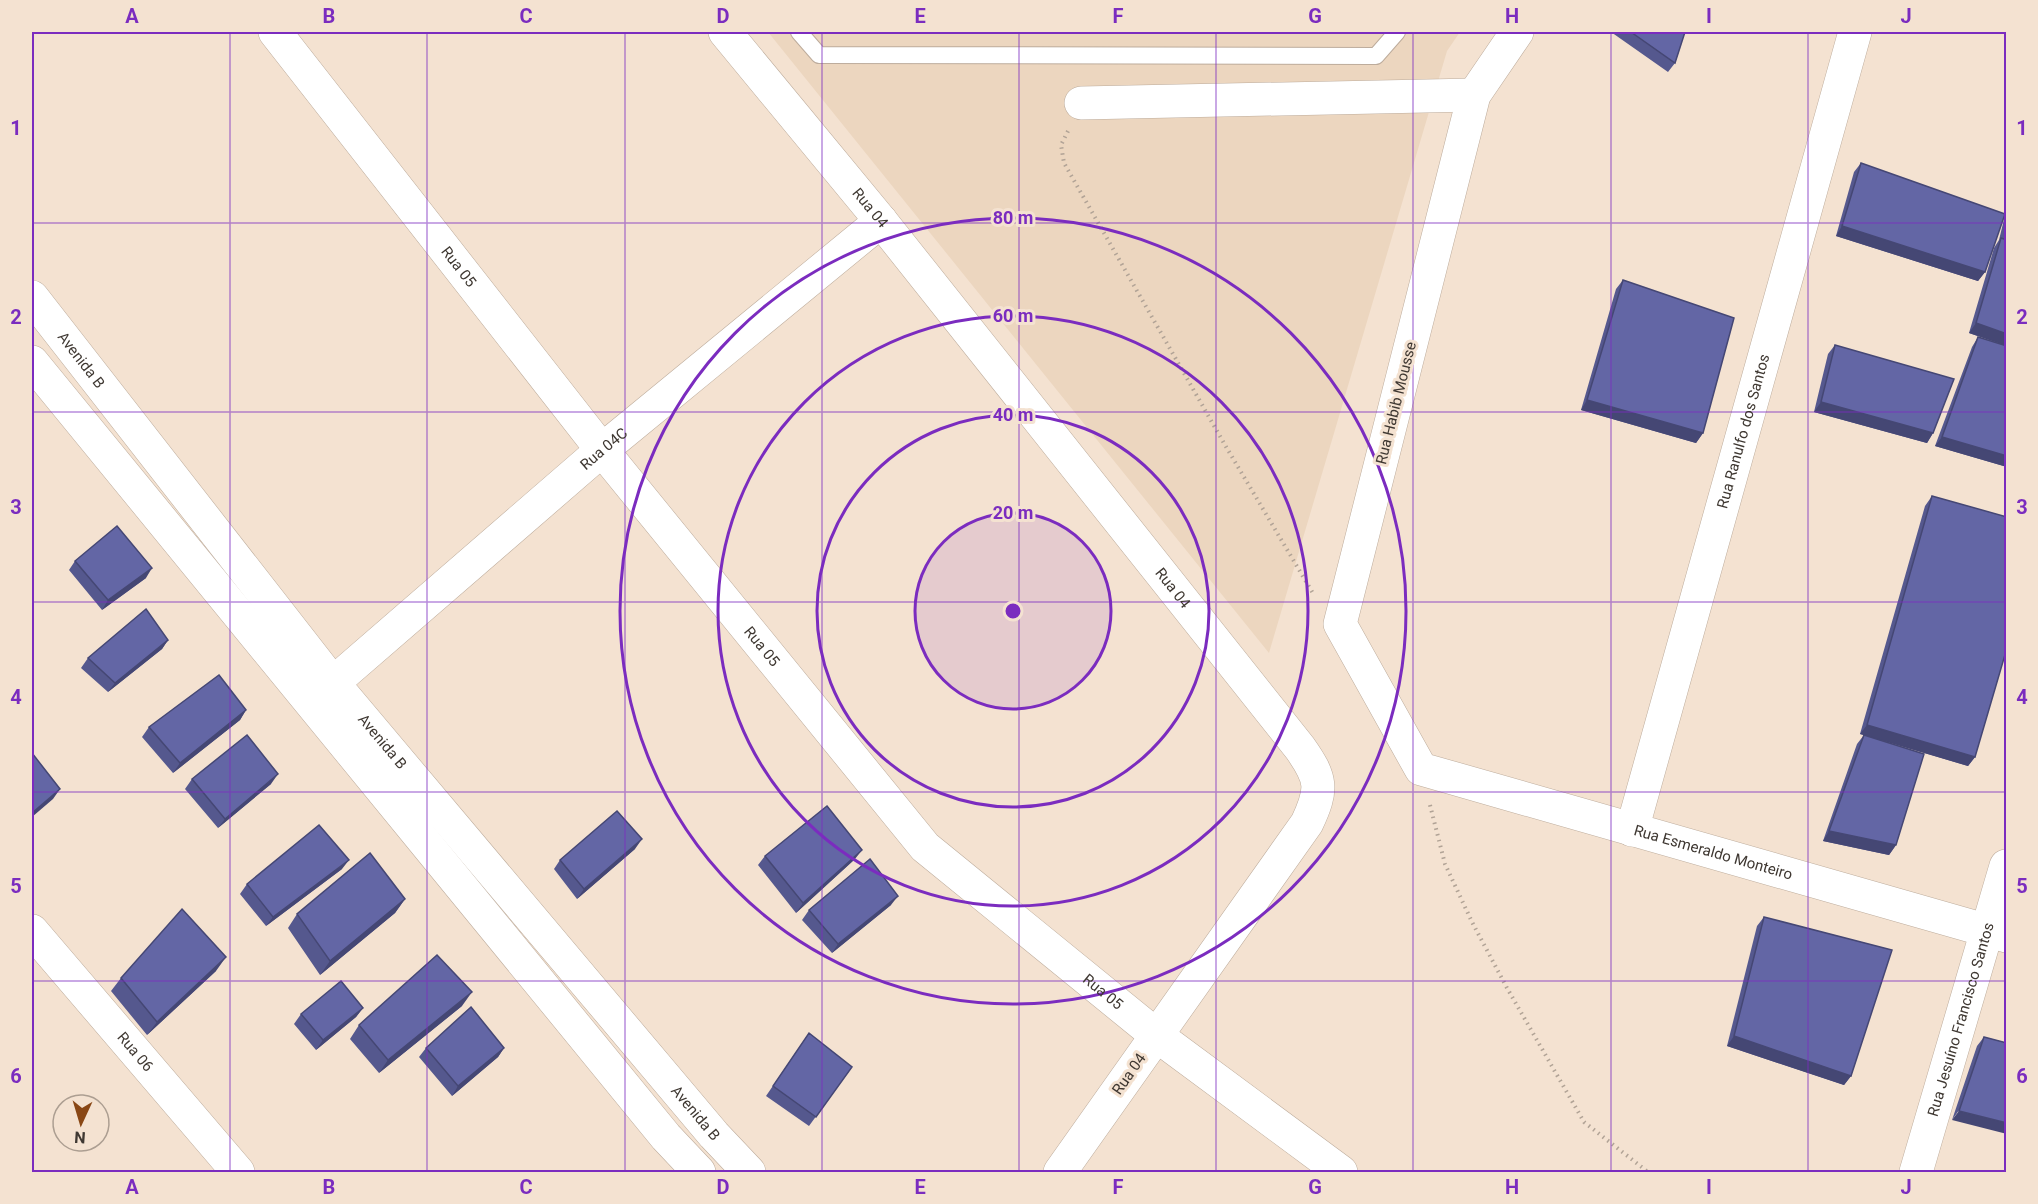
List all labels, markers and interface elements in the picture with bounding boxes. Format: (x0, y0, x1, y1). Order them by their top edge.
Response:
text: A (125, 4, 139, 28)
text: B (323, 4, 335, 28)
text: C (519, 4, 533, 28)
text: D (717, 4, 730, 28)
text: E (914, 4, 926, 28)
text: F (1113, 4, 1124, 28)
text: G (1308, 4, 1322, 28)
text: H (1505, 4, 1519, 28)
text: I (1706, 4, 1712, 28)
text: J (1900, 4, 1912, 28)
text: 1 (10, 116, 22, 140)
text: 1 (2016, 116, 2028, 140)
street label: Rua 04 (848, 184, 892, 232)
text: 80 m (993, 207, 1033, 228)
street label: Rua 05 (437, 243, 480, 290)
text: 2 (10, 305, 22, 329)
text: 60 m (993, 305, 1033, 326)
text: 2 (2016, 305, 2028, 329)
street label: Avenida B (54, 328, 109, 392)
street label: Rua Habib Mousse (1372, 340, 1420, 466)
street label: Rua Ranulfo dos Santos (1713, 352, 1774, 511)
text: 40 m (993, 404, 1033, 425)
street label: Rua 04C (577, 424, 631, 474)
text: 3 (10, 495, 22, 519)
text: 3 (2016, 495, 2028, 519)
text: 20 m (993, 502, 1033, 523)
street label: Rua 04 (1151, 564, 1195, 612)
centre of rings (1003, 601, 1023, 621)
street label: Rua 05 (740, 623, 783, 670)
text: 4 (10, 685, 22, 709)
text: 4 (2016, 685, 2028, 709)
street label: Avenida B (354, 710, 411, 773)
street label: Rua Esmeraldo Monteiro (1632, 821, 1795, 884)
text: 5 (10, 874, 22, 898)
text: 5 (2016, 874, 2028, 898)
street label: Rua Jesuíno Francisco Santos (1924, 920, 1998, 1119)
street label: Rua 05 (1079, 970, 1127, 1013)
street label: Rua 06 (113, 1028, 157, 1075)
street label: Rua 04 (1108, 1049, 1150, 1098)
text: 6 (10, 1064, 22, 1088)
text: 6 (2016, 1064, 2028, 1088)
street label: Avenida B (667, 1082, 724, 1144)
north arrow (51, 1093, 111, 1153)
text: N (74, 1128, 86, 1147)
text: A (125, 1175, 139, 1199)
text: B (323, 1175, 335, 1199)
text: C (519, 1175, 533, 1199)
text: D (717, 1175, 730, 1199)
text: E (914, 1175, 926, 1199)
text: F (1113, 1175, 1124, 1199)
text: G (1308, 1175, 1322, 1199)
text: H (1505, 1175, 1519, 1199)
text: I (1706, 1175, 1712, 1199)
text: J (1900, 1175, 1912, 1199)

